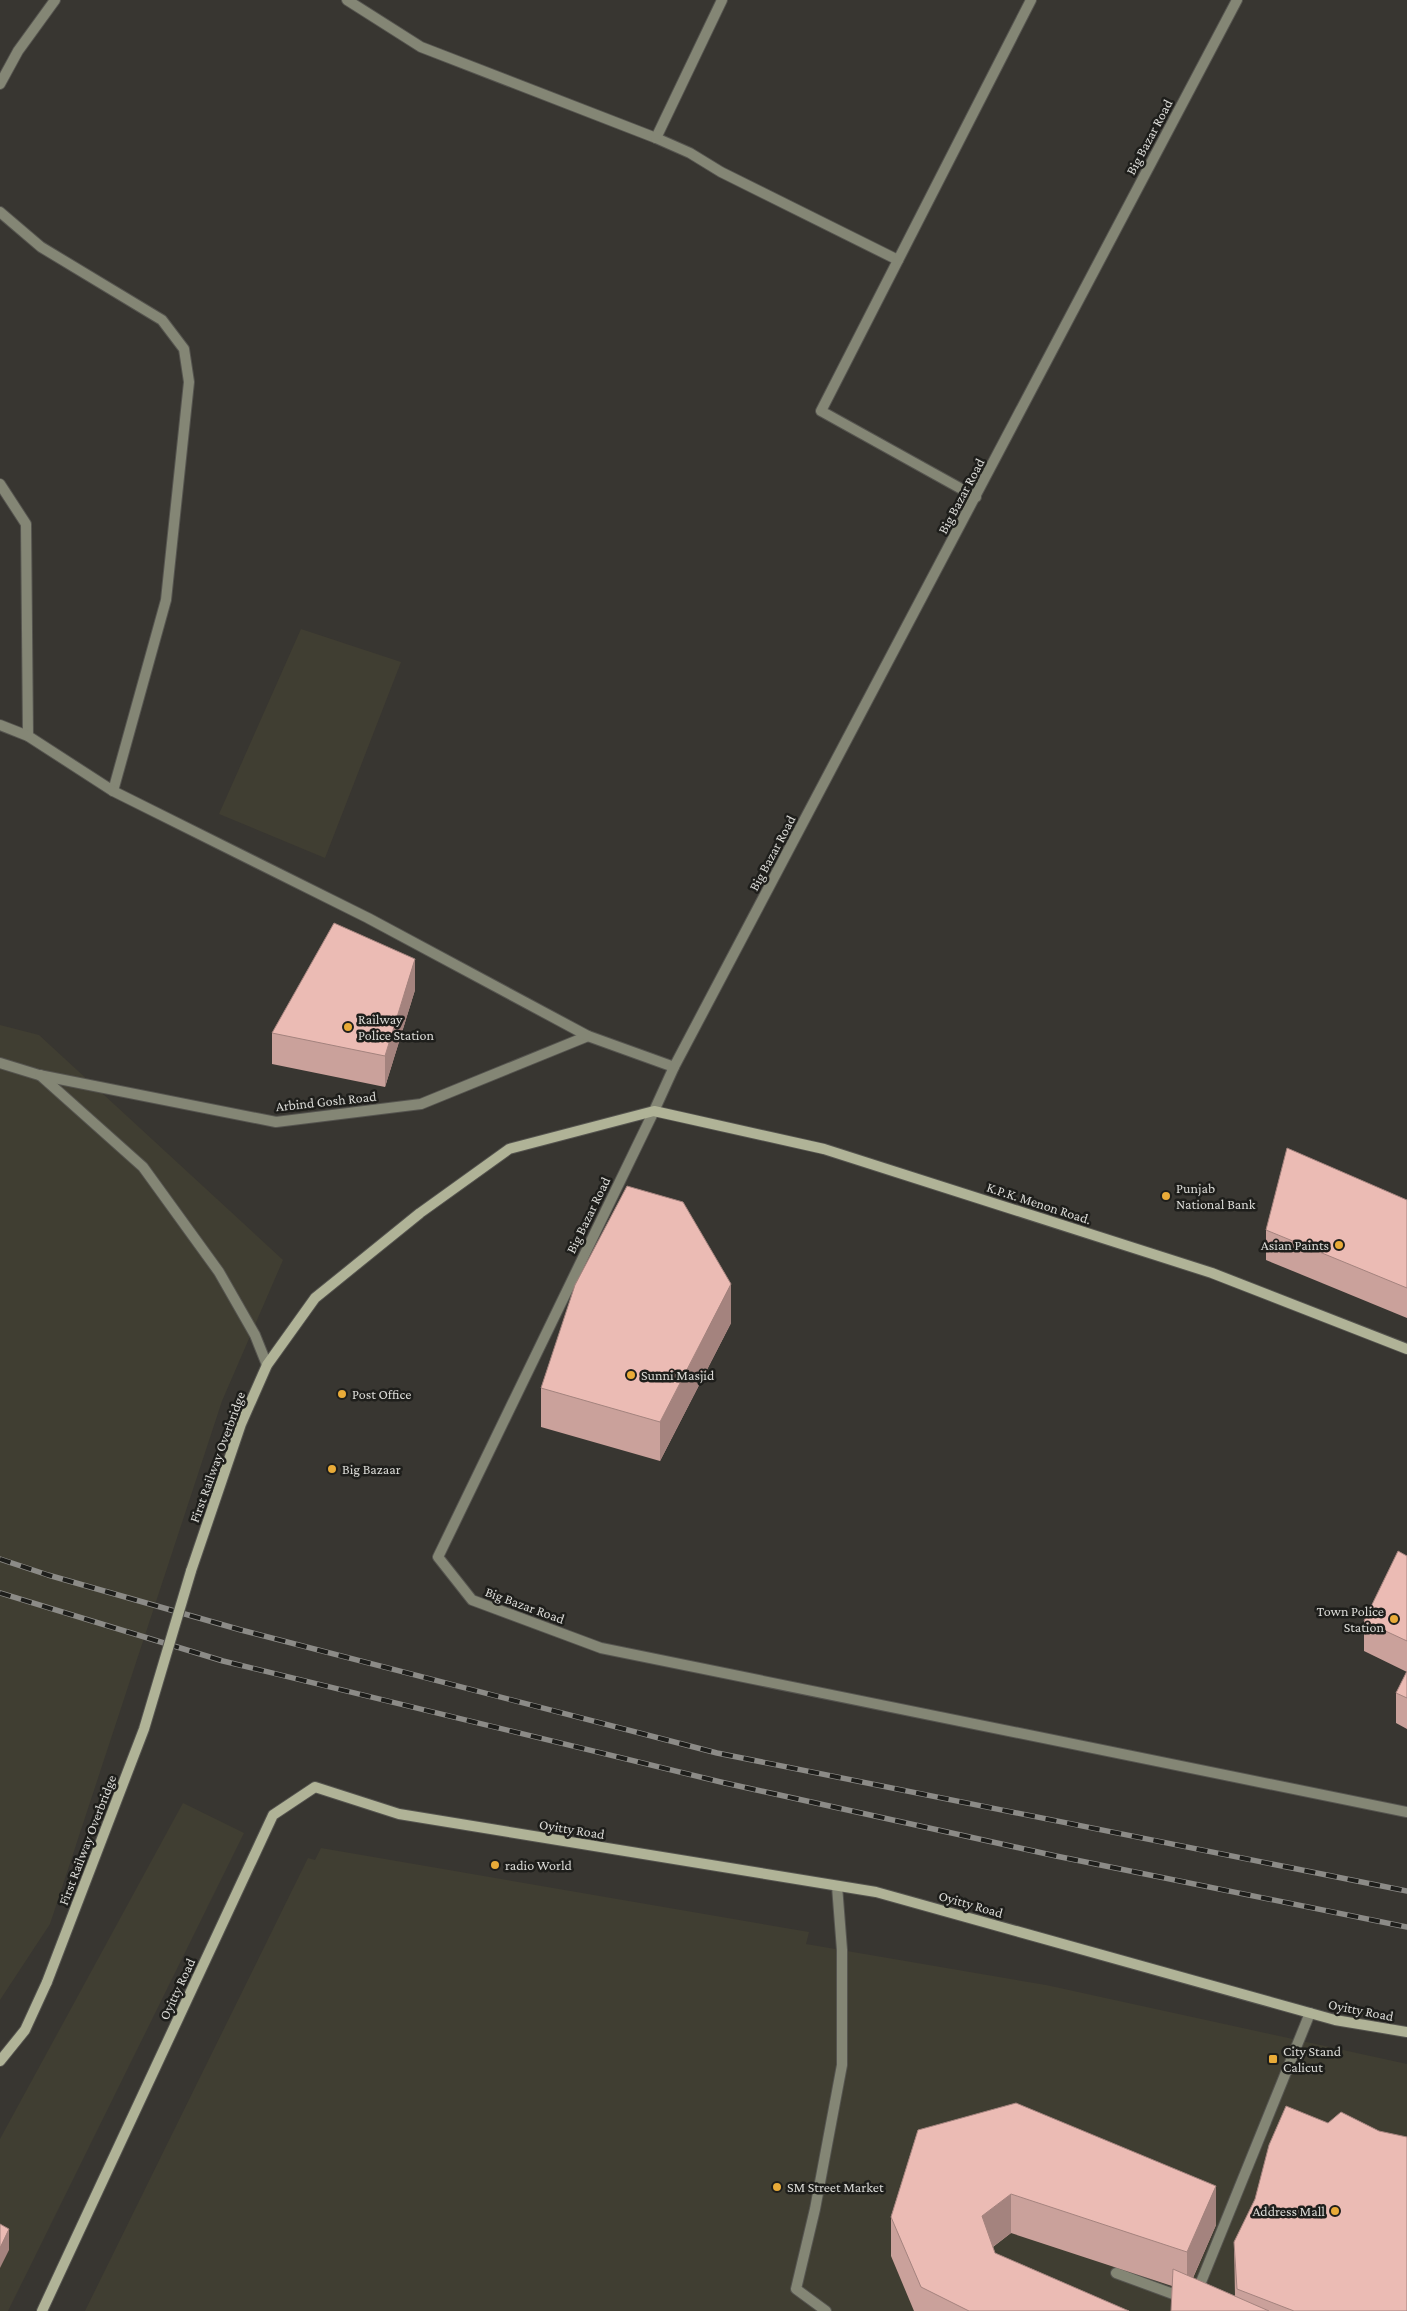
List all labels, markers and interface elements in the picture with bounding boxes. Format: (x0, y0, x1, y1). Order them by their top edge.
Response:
street label: Big Bazar Road (1122, 96, 1176, 178)
street label: Big Bazar Road (934, 455, 988, 537)
street label: Big Bazar Road (745, 812, 799, 894)
place label: Railway Police Station (358, 1011, 434, 1043)
marker: Railway Police Station (342, 1021, 354, 1033)
street label: Arbind Gosh Road (275, 1088, 378, 1114)
street label: Big Bazar Road (563, 1174, 614, 1256)
street label: K.P.K. Menon Road. (985, 1179, 1093, 1227)
place label: Punjab National Bank (1176, 1180, 1256, 1212)
marker: Punjab National Bank (1160, 1190, 1172, 1202)
place label: Asian Paints (1261, 1237, 1329, 1253)
marker: Asian Paints (1333, 1239, 1345, 1251)
place label: Sunni Masjid (641, 1367, 715, 1384)
marker: Sunni Masjid (625, 1369, 637, 1381)
place label: Post Office (352, 1386, 411, 1402)
marker: Post Office (336, 1388, 348, 1400)
street label: First Railway Overbridge (186, 1389, 248, 1525)
place label: Big Bazaar (342, 1461, 401, 1477)
marker: Big Bazaar (326, 1463, 338, 1475)
street label: Big Bazar Road (483, 1583, 567, 1627)
place label: Town Police Station (1317, 1603, 1384, 1635)
marker: Town Police Station (1388, 1613, 1400, 1625)
street label: First Railway Overbridge (55, 1773, 119, 1907)
street label: Oyitty Road (538, 1816, 607, 1842)
place label: radio World (505, 1857, 573, 1873)
marker: radio World (489, 1859, 501, 1871)
street label: Oyitty Road (937, 1887, 1006, 1921)
street label: Oyitty Road (156, 1955, 198, 2022)
street label: Oyitty Road (1327, 1996, 1396, 2024)
place label: City Stand Calicut (1283, 2043, 1342, 2075)
marker: City Stand Calicut (1267, 2053, 1279, 2065)
place label: SM Street Market (787, 2179, 884, 2195)
marker: SM Street Market (771, 2181, 783, 2193)
place label: Address Mall (1252, 2203, 1325, 2219)
marker: Address Mall (1329, 2205, 1341, 2217)

